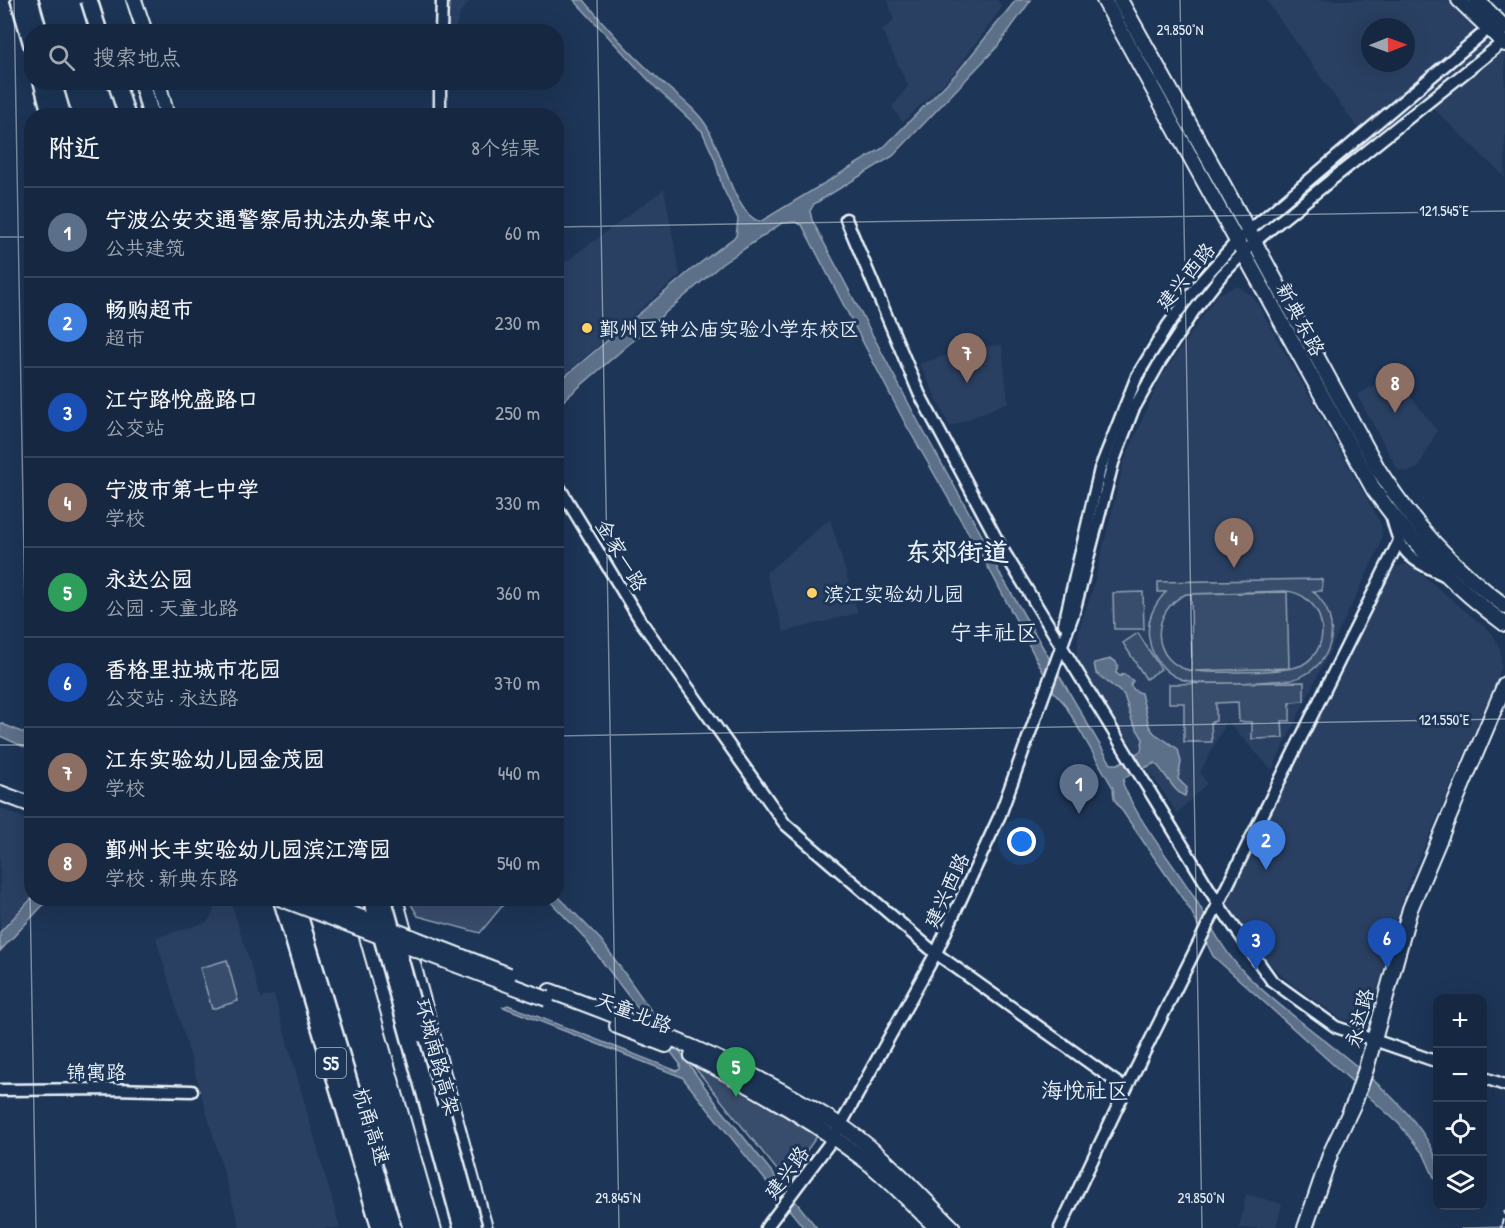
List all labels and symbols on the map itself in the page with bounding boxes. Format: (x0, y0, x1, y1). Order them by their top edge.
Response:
north arrow (1361, 18, 1415, 72)
text: 29.850°N (1157, 19, 1203, 40)
text: 121.545°E (1419, 200, 1469, 221)
street label: 建兴西路 (1149, 236, 1221, 316)
street label: 新典东路 (1270, 277, 1332, 362)
place label: 鄞州区钟公庙实验小学东校区 (599, 315, 859, 342)
marker: 鄞州区钟公庙实验小学东校区 (580, 321, 594, 335)
pin: 7 (948, 334, 986, 383)
pin: 8 (1376, 364, 1414, 413)
street label: 金家一路 (590, 514, 655, 597)
pin: 4 (1214, 518, 1254, 568)
district label: 东郊街道 (905, 534, 1009, 569)
place label: 滨江实验幼儿园 (824, 580, 964, 607)
marker: 滨江实验幼儿园 (805, 586, 819, 600)
district label: 宁丰社区 (950, 617, 1038, 647)
text: 121.550°E (1419, 709, 1470, 730)
pin: 1 (1060, 764, 1098, 814)
pin: 2 (1246, 820, 1286, 870)
your location (1007, 827, 1036, 856)
street label: 建兴西路 (917, 847, 976, 932)
pin: 6 (1368, 918, 1406, 968)
pin: 3 (1236, 920, 1276, 970)
street label: 天童北路 (592, 985, 677, 1039)
street label: 永达路 (1339, 985, 1380, 1050)
street label: 环城南路高架 (409, 996, 467, 1118)
road number: S5 (316, 1048, 346, 1078)
pin: 5 (716, 1048, 756, 1097)
street label: 锦寓路 (66, 1058, 127, 1085)
district label: 海悦社区 (1041, 1075, 1129, 1105)
street label: 杭甬高速 (347, 1084, 397, 1168)
street label: 建兴路 (757, 1139, 815, 1204)
text: 29.845°N (595, 1187, 641, 1208)
text: 29.850°N (1178, 1187, 1224, 1208)

